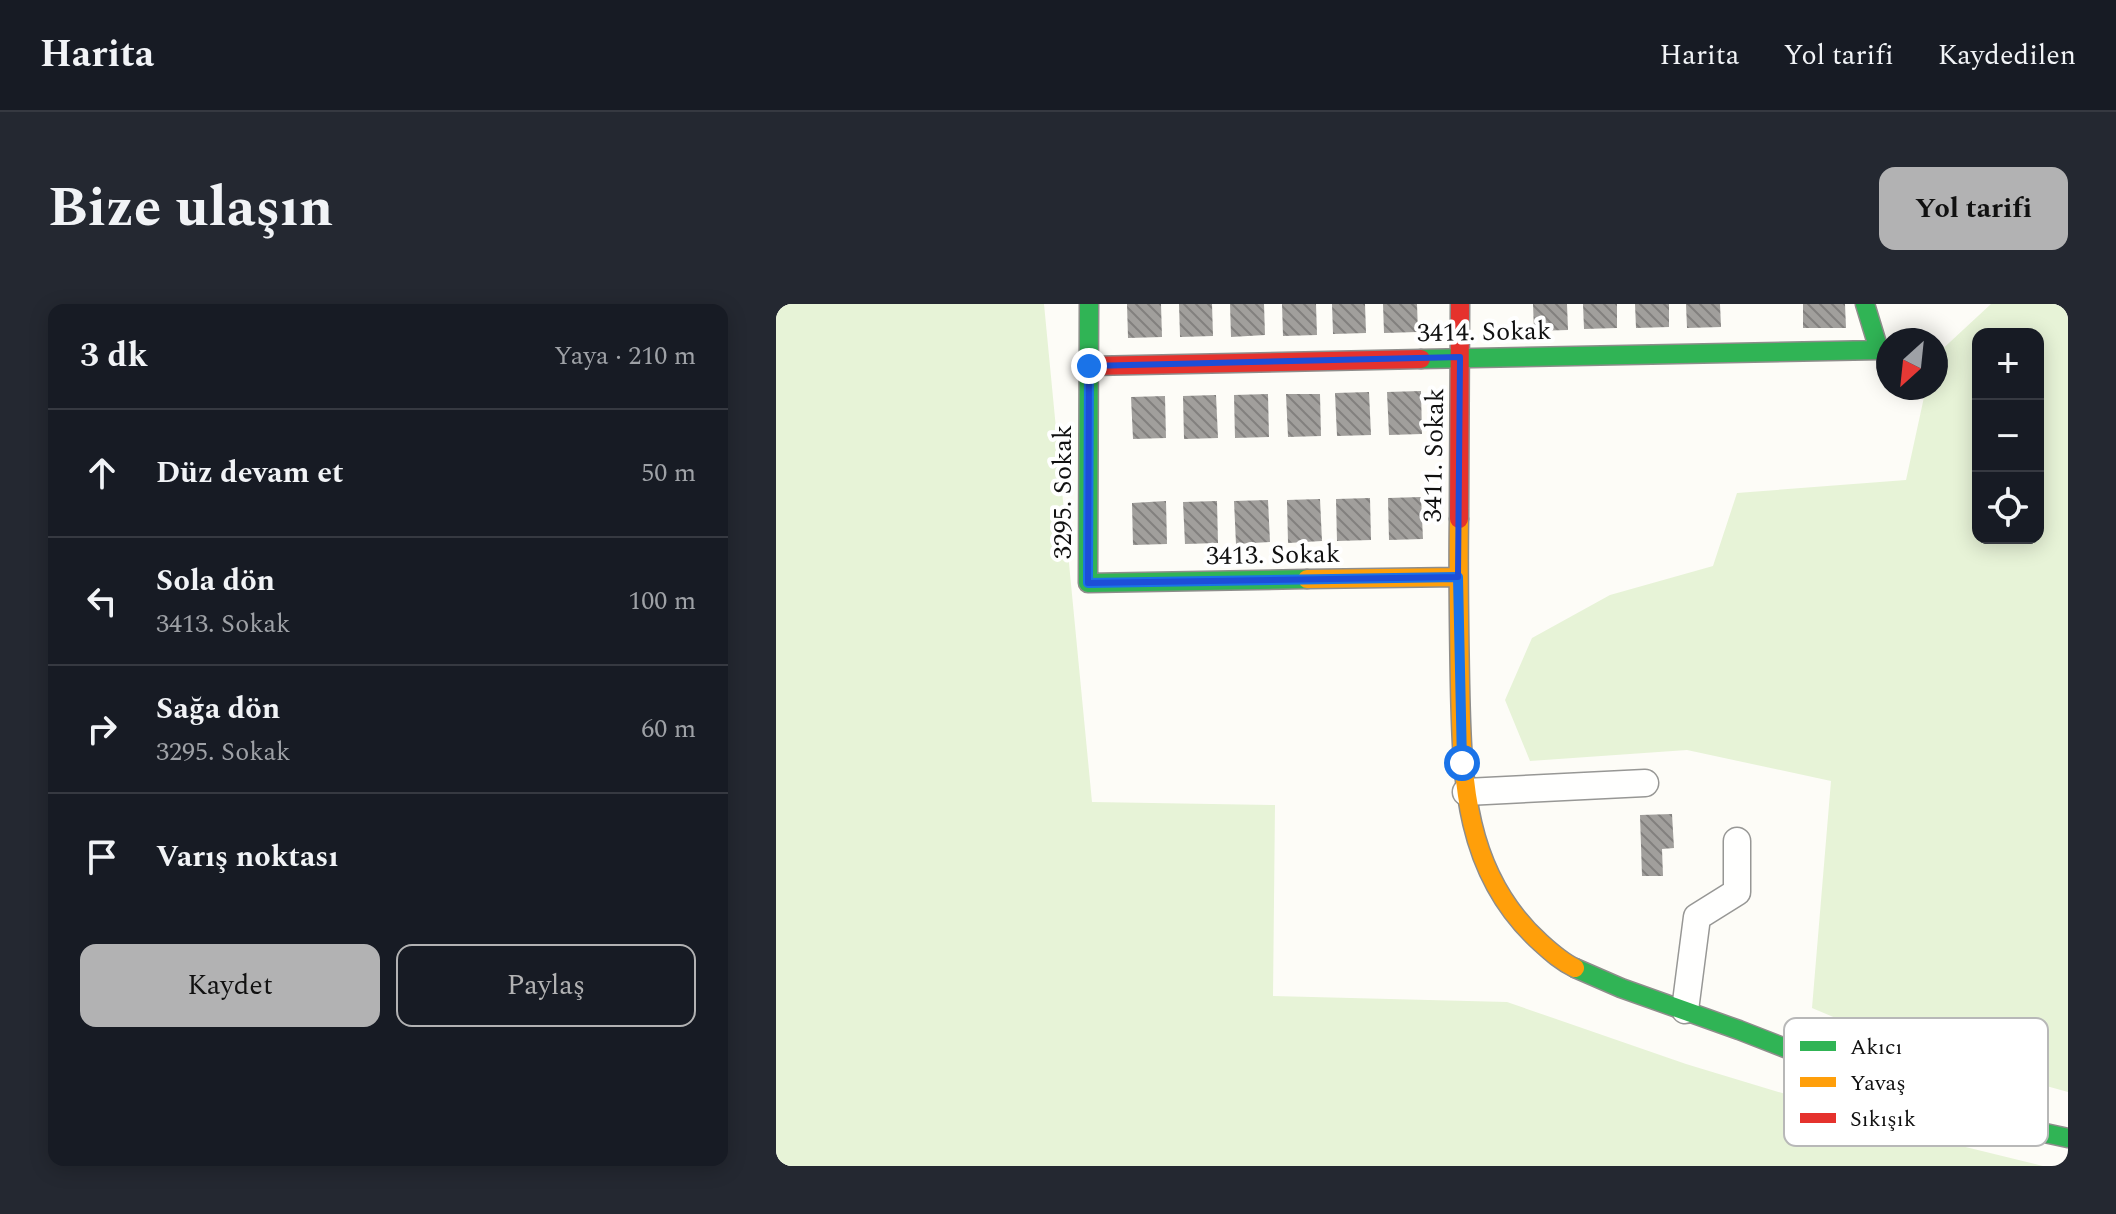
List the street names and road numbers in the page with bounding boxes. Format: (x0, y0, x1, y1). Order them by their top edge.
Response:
street label: 3414. Sokak (1416, 311, 1552, 353)
street label: 3411. Sokak (1413, 387, 1455, 523)
street label: 3295. Sokak (1043, 425, 1083, 559)
street label: 3413. Sokak (1205, 534, 1341, 576)

